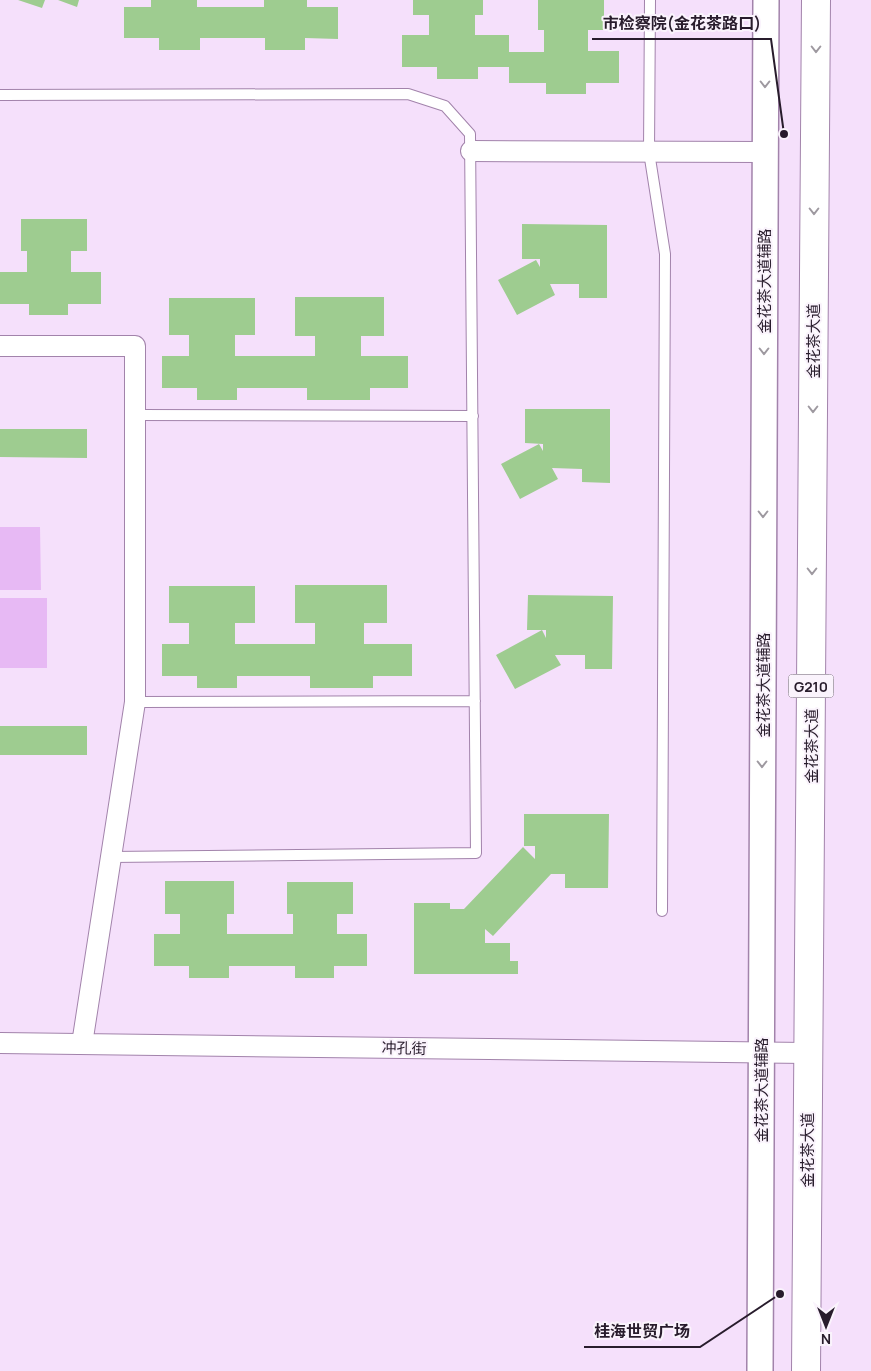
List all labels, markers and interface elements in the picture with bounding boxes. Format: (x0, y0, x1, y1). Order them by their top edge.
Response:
callout: 市检察院(金花茶路口) (592, 8, 771, 39)
text: 市检察院(金花茶路口) (603, 12, 761, 34)
one-way arrow (811, 45, 821, 53)
one-way arrow (760, 80, 770, 88)
one-way arrow (809, 208, 819, 215)
street label: 金花茶大道辅路 (754, 228, 775, 334)
street label: 金花茶大道 (803, 303, 824, 379)
one-way arrow (759, 348, 769, 355)
one-way arrow (808, 405, 818, 413)
one-way arrow (758, 510, 768, 518)
one-way arrow (807, 568, 817, 575)
street label: 金花茶大道辅路 (753, 632, 774, 738)
road number: G210 (788, 674, 834, 698)
street label: 金花茶大道 (801, 708, 822, 784)
one-way arrow (757, 760, 767, 768)
street label: 冲孔街 (381, 1037, 427, 1059)
street label: 金花茶大道辅路 (751, 1037, 772, 1143)
street label: 金花茶大道 (797, 1112, 818, 1188)
north arrow (801, 1301, 851, 1351)
callout: 桂海世贸广场 (584, 1316, 700, 1347)
text: 桂海世贸广场 (594, 1320, 690, 1342)
text: N (821, 1330, 831, 1349)

